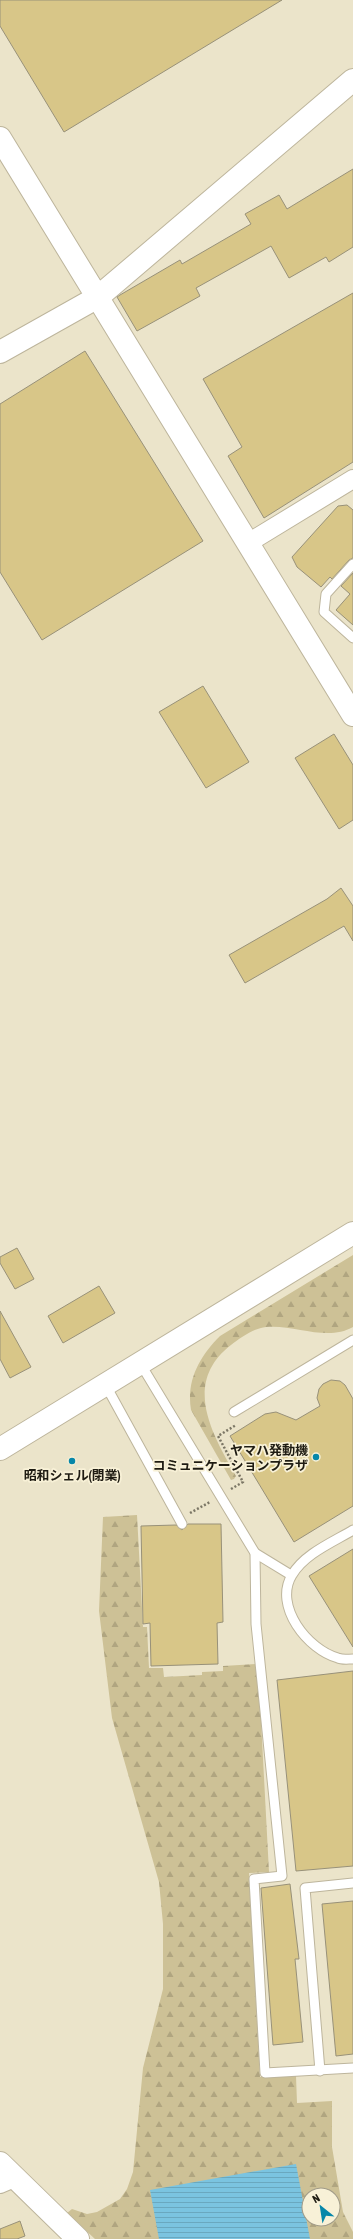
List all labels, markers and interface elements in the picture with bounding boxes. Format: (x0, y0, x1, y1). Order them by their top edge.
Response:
place label: ヤマハ発動機 コミュニケーションプラザ (153, 1443, 308, 1473)
marker: ヤマハ発動機 コミュニケーションプラザ (311, 1452, 321, 1462)
marker: 昭和シェル(閉業) (67, 1456, 77, 1466)
place label: 昭和シェル(閉業) (23, 1468, 121, 1483)
north arrow (301, 2187, 341, 2227)
text: N (310, 2192, 322, 2205)

